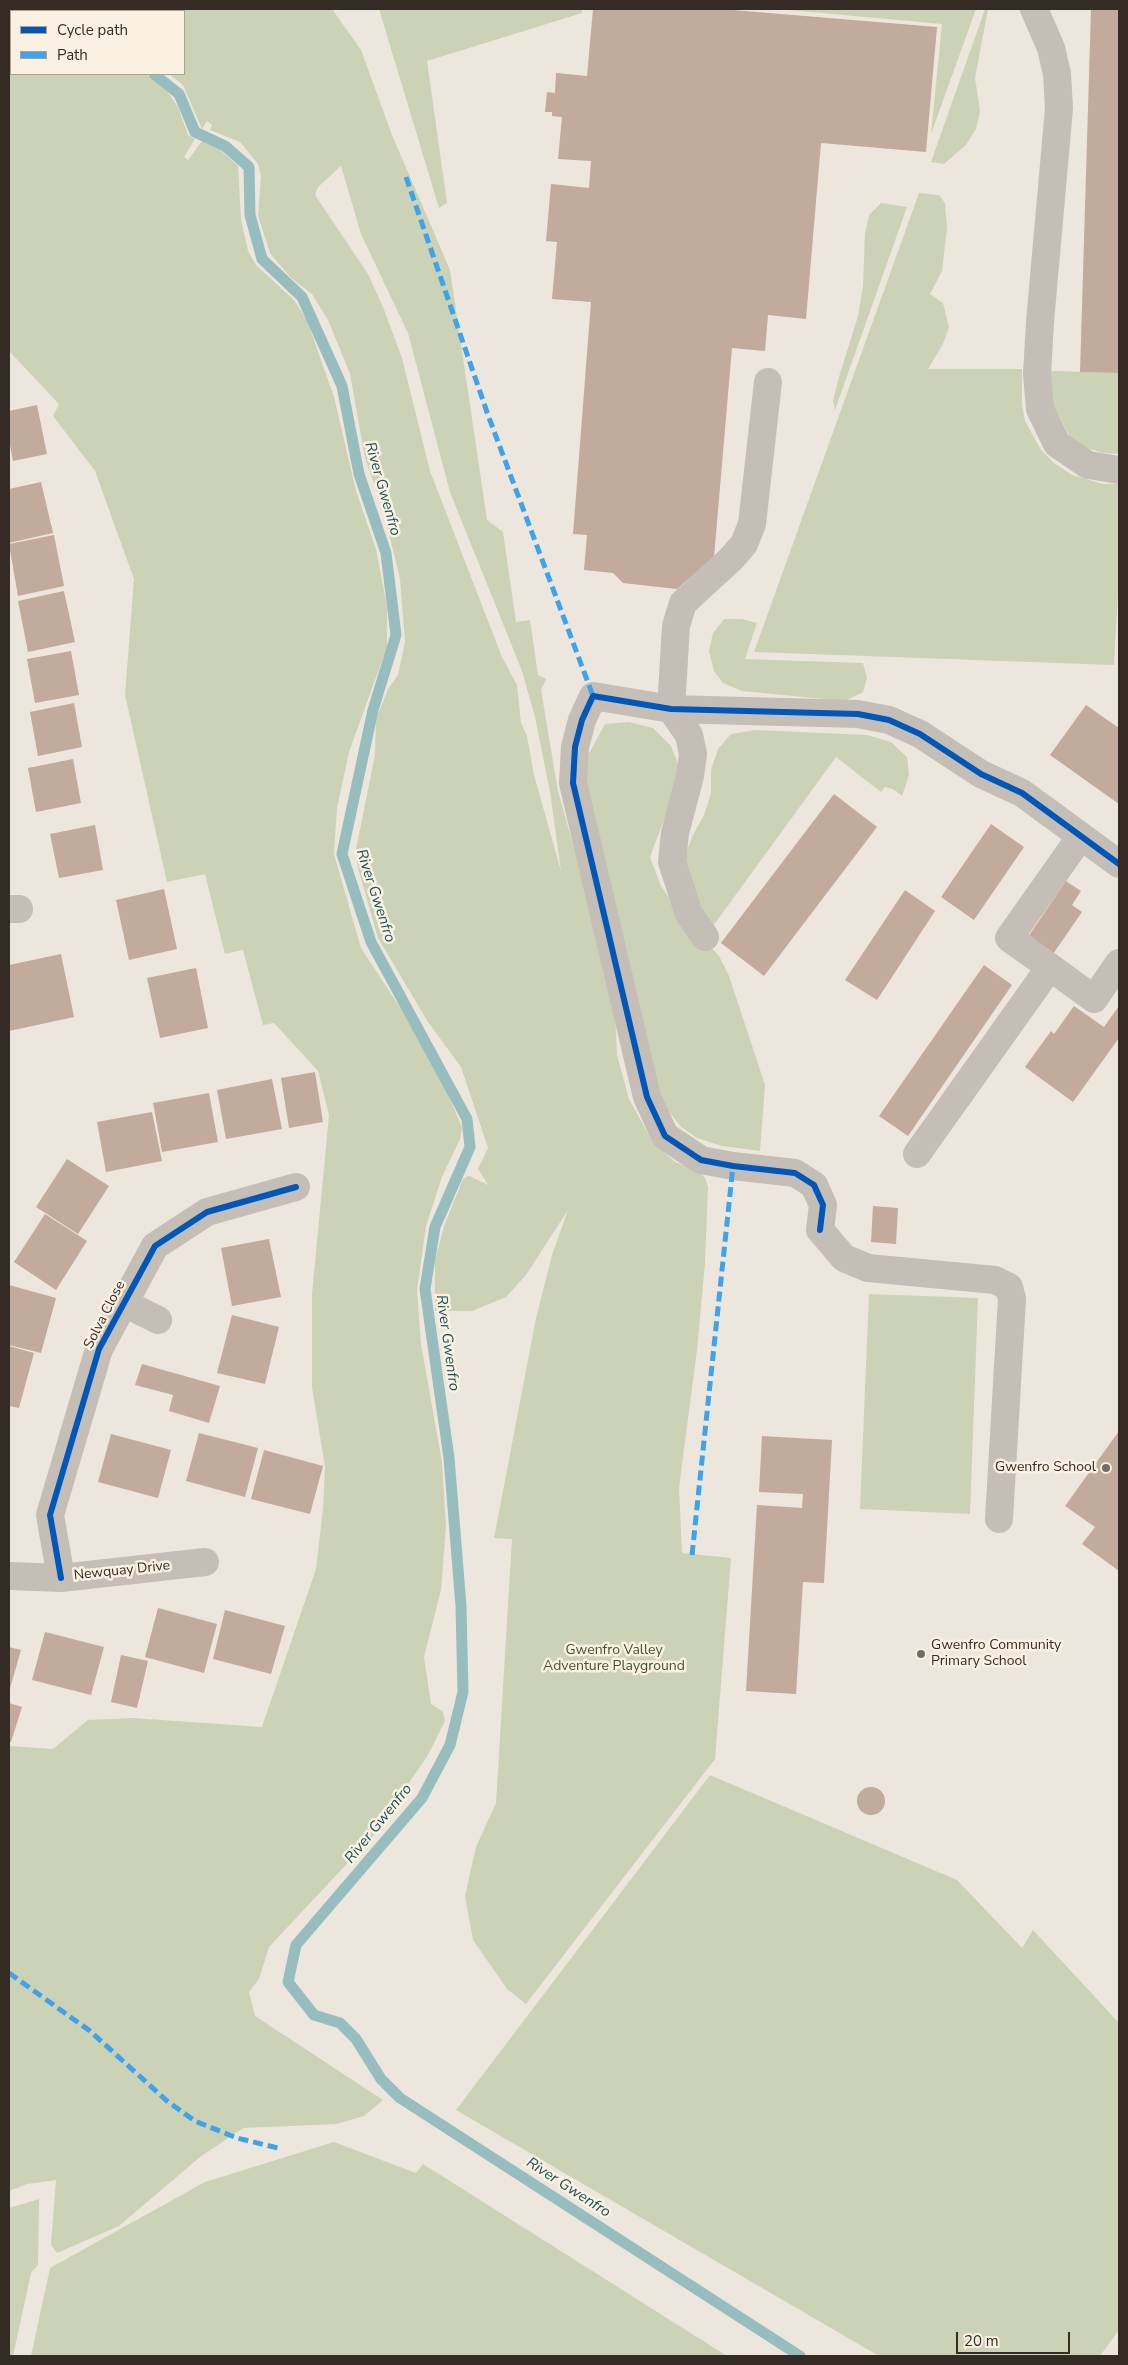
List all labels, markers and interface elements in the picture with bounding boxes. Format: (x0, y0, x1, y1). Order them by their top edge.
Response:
legend (10, 10, 185, 75)
text: Cycle path (57, 20, 128, 40)
text: Path (57, 45, 88, 65)
water label: River Gwenfro (360, 440, 404, 538)
water label: River Gwenfro (351, 847, 399, 945)
street label: Solva Close (81, 1278, 129, 1352)
water label: River Gwenfro (431, 1294, 463, 1392)
place label: Gwenfro School (995, 1460, 1096, 1476)
marker: Gwenfro School (1100, 1462, 1112, 1474)
street label: Newquay Drive (73, 1558, 171, 1584)
place label: Gwenfro Community Primary School (931, 1638, 1061, 1670)
park label: Gwenfro Valley Adventure Playground (543, 1643, 685, 1675)
marker: Gwenfro Community Primary School (915, 1648, 927, 1660)
water label: River Gwenfro (342, 1781, 416, 1867)
water label: River Gwenfro (522, 2154, 614, 2222)
scale bar (958, 2322, 1072, 2354)
text: 20 m (964, 2331, 999, 2351)

